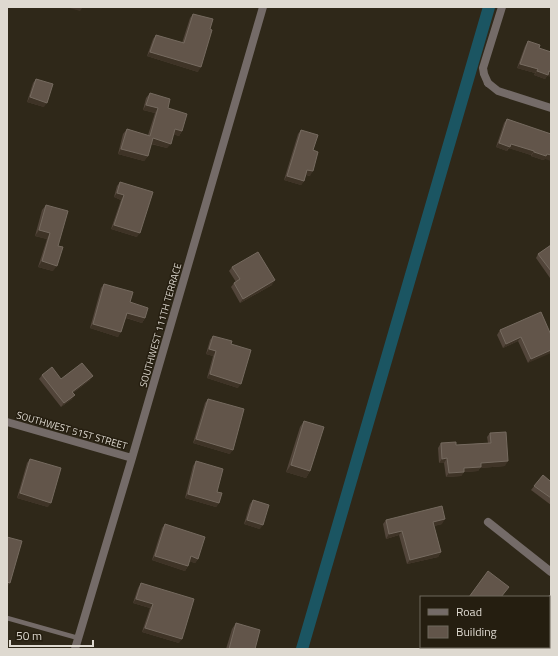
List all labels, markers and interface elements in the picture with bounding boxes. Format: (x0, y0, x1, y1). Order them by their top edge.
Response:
street label: SOUTHWEST 111TH TERRACE (136, 261, 186, 389)
street label: SOUTHWEST 51ST STREET (15, 407, 130, 454)
legend (420, 596, 550, 648)
text: Road (456, 602, 482, 621)
scale bar (10, 622, 93, 648)
text: Building (456, 622, 497, 641)
text: 50 m (16, 626, 42, 645)

